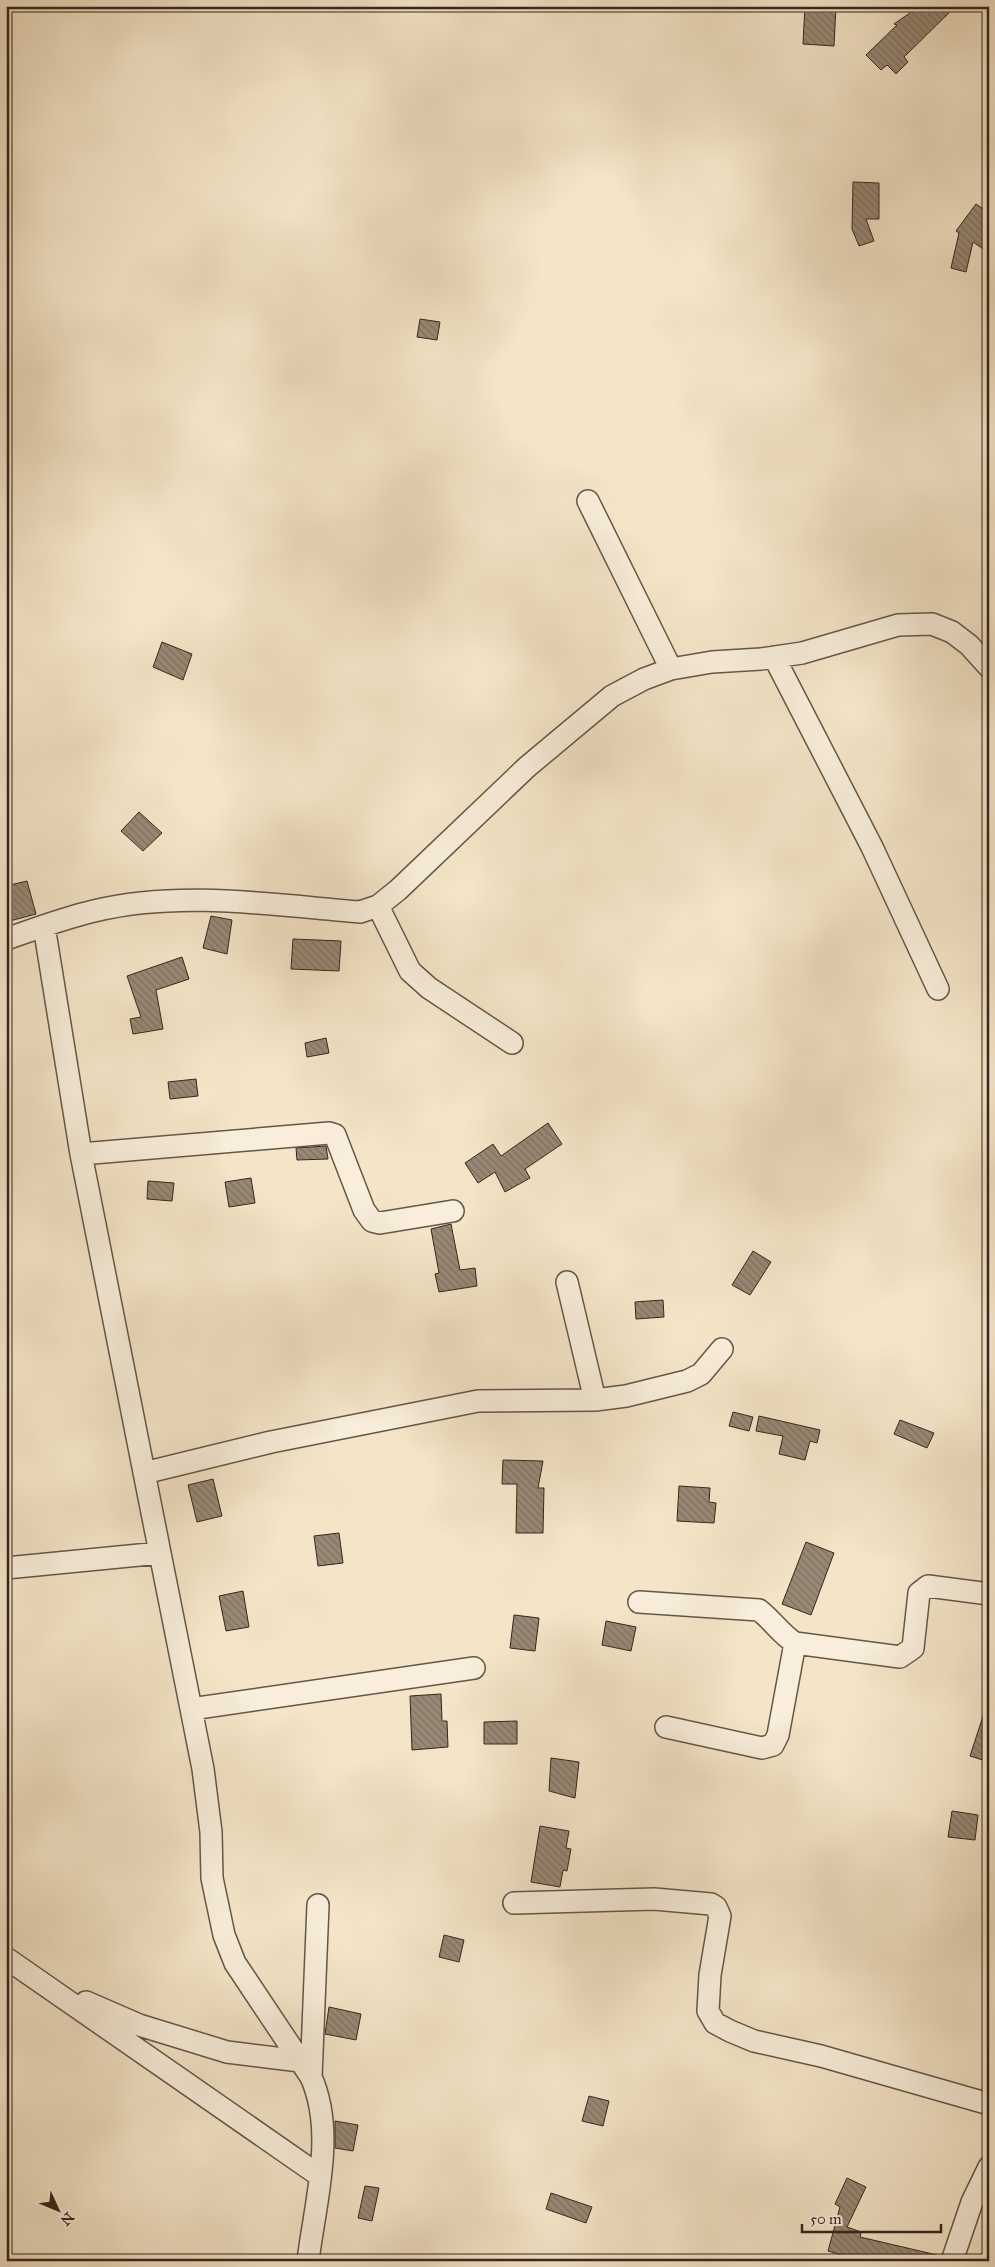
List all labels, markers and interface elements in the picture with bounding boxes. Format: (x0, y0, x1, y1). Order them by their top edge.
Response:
north arrow (32, 2184, 82, 2234)
scale bar (802, 2202, 941, 2234)
text: N (57, 2209, 77, 2229)
text: 50 m (810, 2210, 842, 2228)

